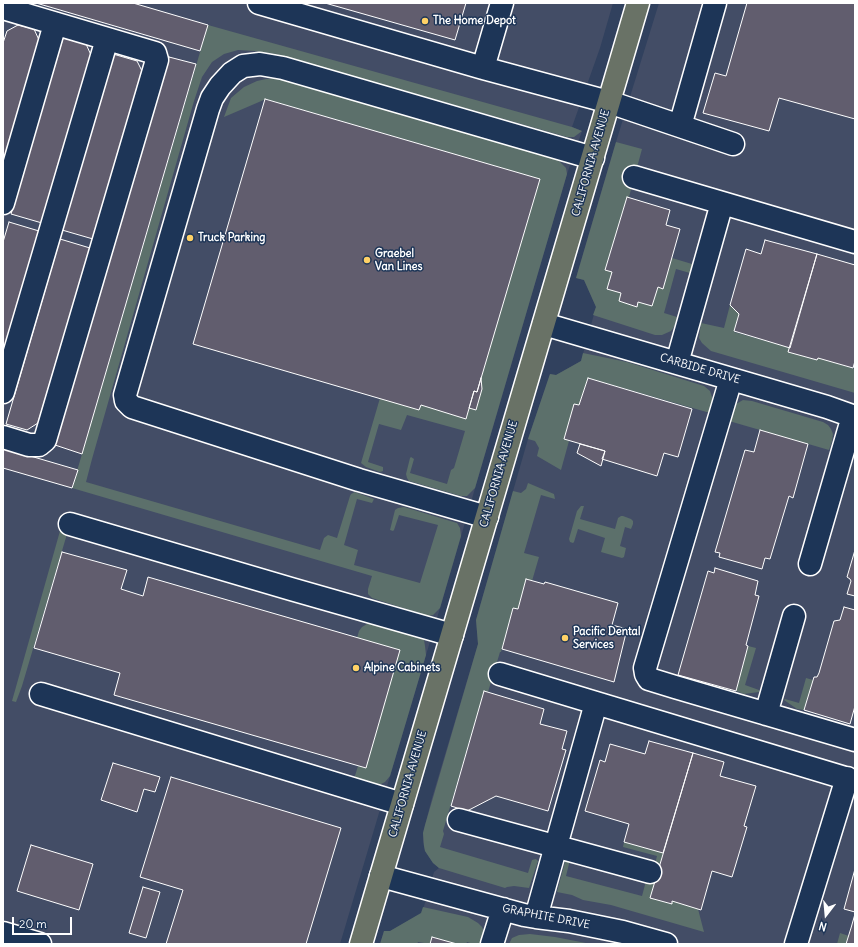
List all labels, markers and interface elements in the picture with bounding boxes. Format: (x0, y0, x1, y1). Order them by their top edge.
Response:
place label: The Home Depot (433, 14, 516, 28)
marker: The Home Depot (420, 16, 430, 26)
street label: CALIFORNIA AVENUE (569, 108, 613, 218)
place label: Truck Parking (198, 231, 265, 245)
marker: Truck Parking (185, 233, 195, 243)
place label: Graebel Van Lines (375, 247, 422, 273)
marker: Graebel Van Lines (362, 255, 372, 265)
street label: CARBIDE DRIVE (658, 351, 742, 387)
street label: CALIFORNIA AVENUE (477, 419, 521, 529)
place label: Pacific Dental Services (573, 625, 640, 651)
marker: Pacific Dental Services (560, 633, 570, 643)
place label: Alpine Cabinets (364, 661, 440, 675)
marker: Alpine Cabinets (351, 663, 361, 673)
street label: CALIFORNIA AVENUE (386, 729, 430, 839)
north arrow (806, 895, 846, 935)
street label: GRAPHITE DRIVE (501, 902, 591, 932)
scale bar (14, 909, 74, 935)
text: 20 m (19, 916, 47, 931)
text: N (817, 919, 828, 934)

